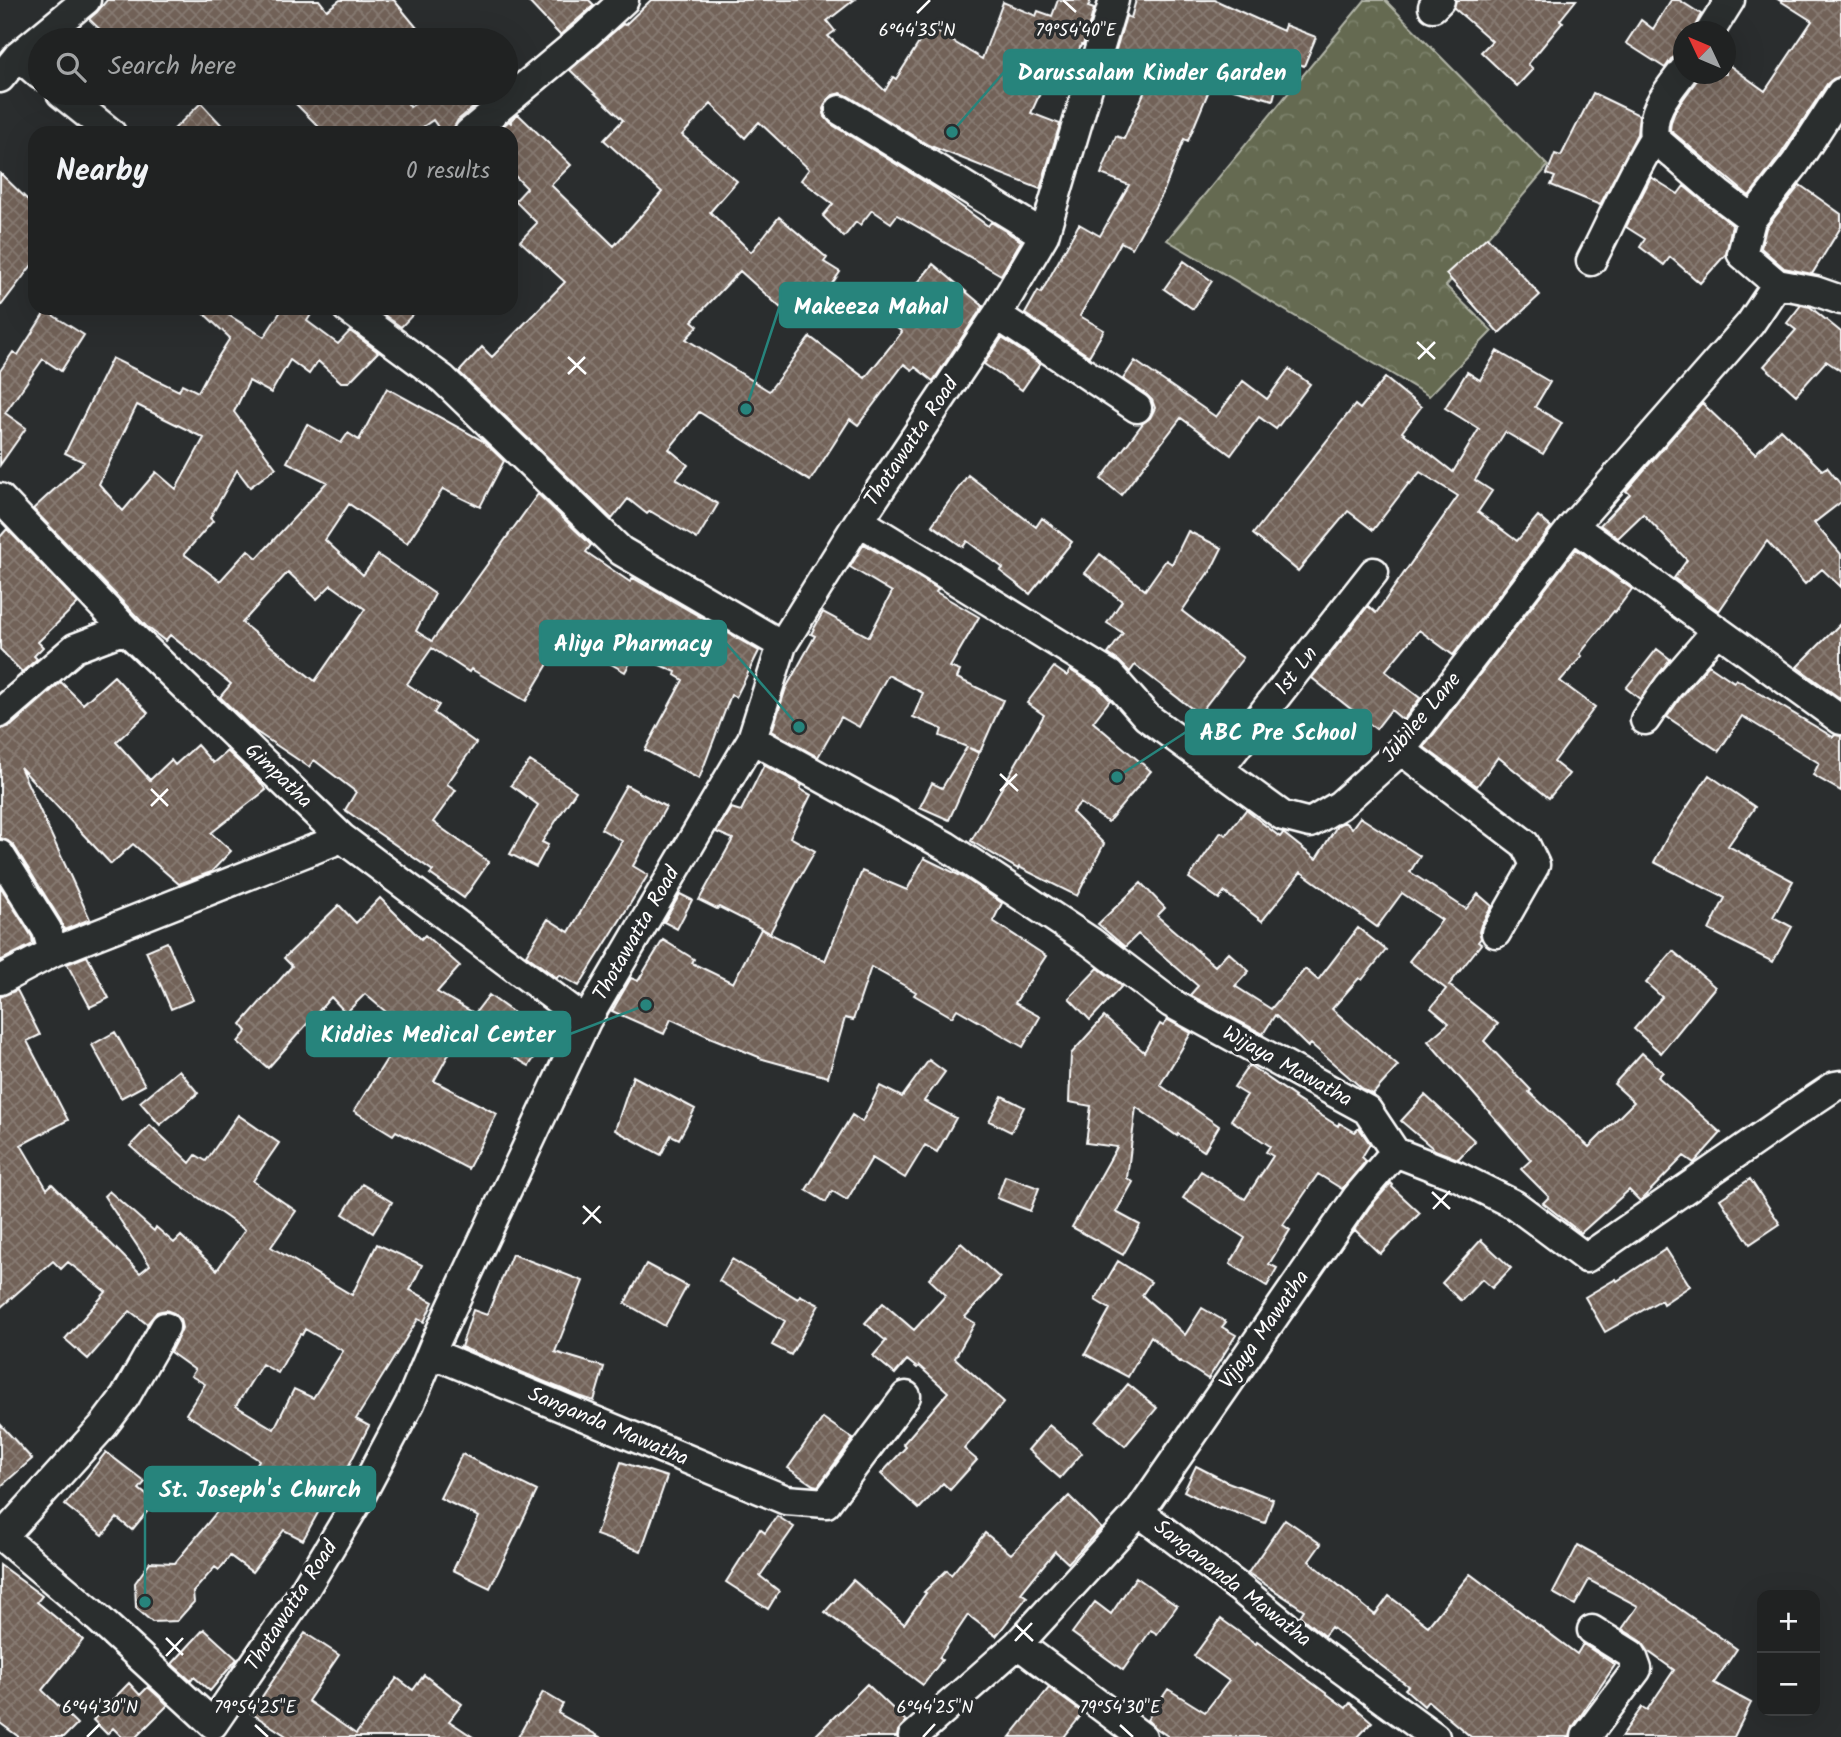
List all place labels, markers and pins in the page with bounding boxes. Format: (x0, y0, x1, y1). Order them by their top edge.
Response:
callout: Darussalam Kinder Garden (1004, 50, 1300, 94)
callout: Makeeza Mahal (780, 283, 962, 327)
callout: Aliya Pharmacy (540, 621, 726, 665)
callout: ABC Pre School (1186, 710, 1371, 754)
callout: Kiddies Medical Center (307, 1012, 570, 1056)
callout: St. Joseph's Church (145, 1467, 375, 1511)

